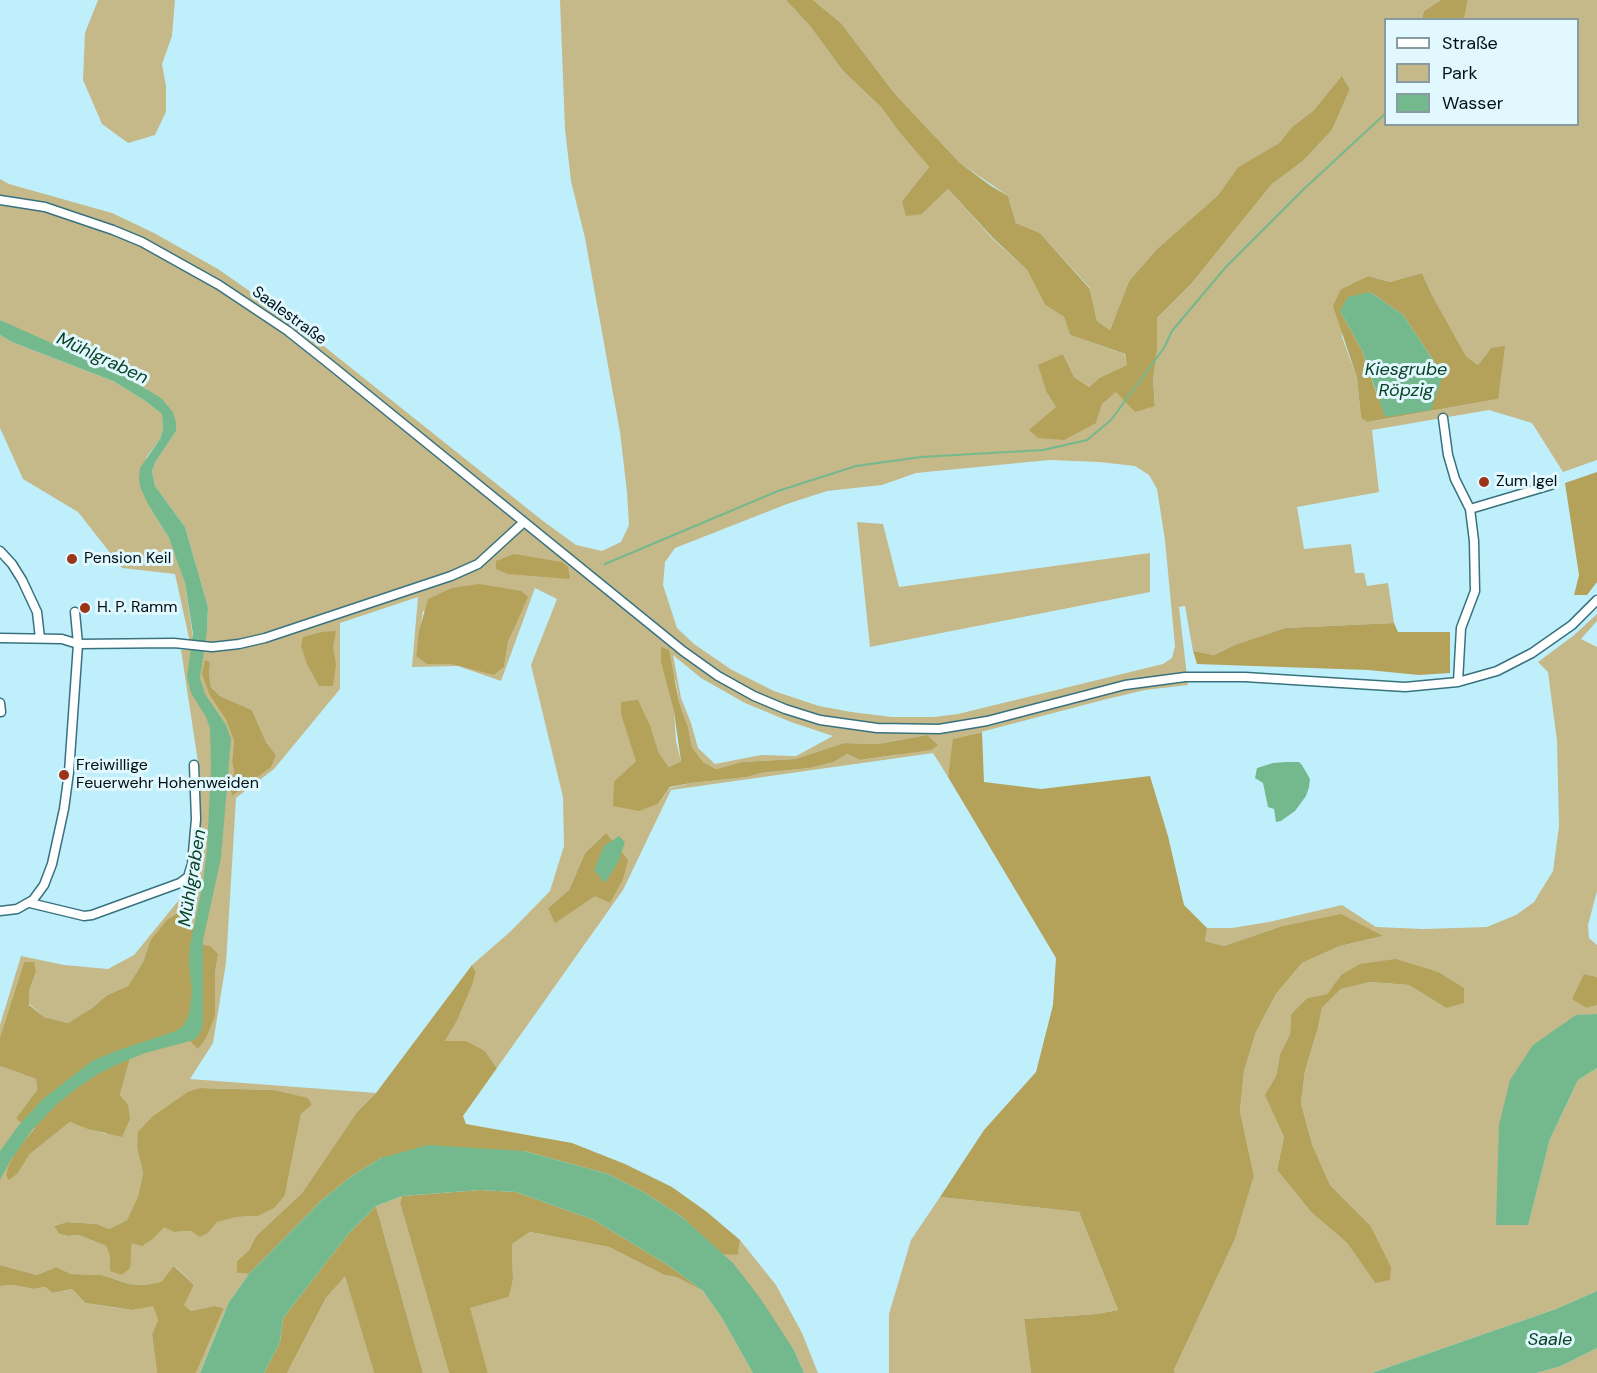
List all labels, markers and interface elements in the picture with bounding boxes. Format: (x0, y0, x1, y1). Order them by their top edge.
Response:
legend (1384, 18, 1579, 126)
text: Straße (1442, 31, 1498, 55)
text: Park (1442, 61, 1478, 85)
text: Wasser (1442, 91, 1503, 115)
street label: Saalestraße (248, 283, 330, 349)
water label: Mühlgraben (53, 328, 151, 390)
water label: Kiesgrube Röpzig (1365, 359, 1447, 401)
place label: Zum Igel (1496, 472, 1557, 492)
marker: Zum Igel (1477, 475, 1491, 489)
place label: Pension Keil (84, 549, 171, 569)
marker: Pension Keil (65, 552, 79, 566)
place label: H. P. Ramm (97, 598, 177, 618)
marker: H. P. Ramm (78, 601, 92, 615)
place label: Freiwillige Feuerwehr Hohenweiden (76, 756, 259, 794)
marker: Freiwillige Feuerwehr Hohenweiden (57, 768, 71, 782)
water label: Mühlgraben (175, 828, 211, 928)
water label: Saale (1528, 1329, 1572, 1351)

